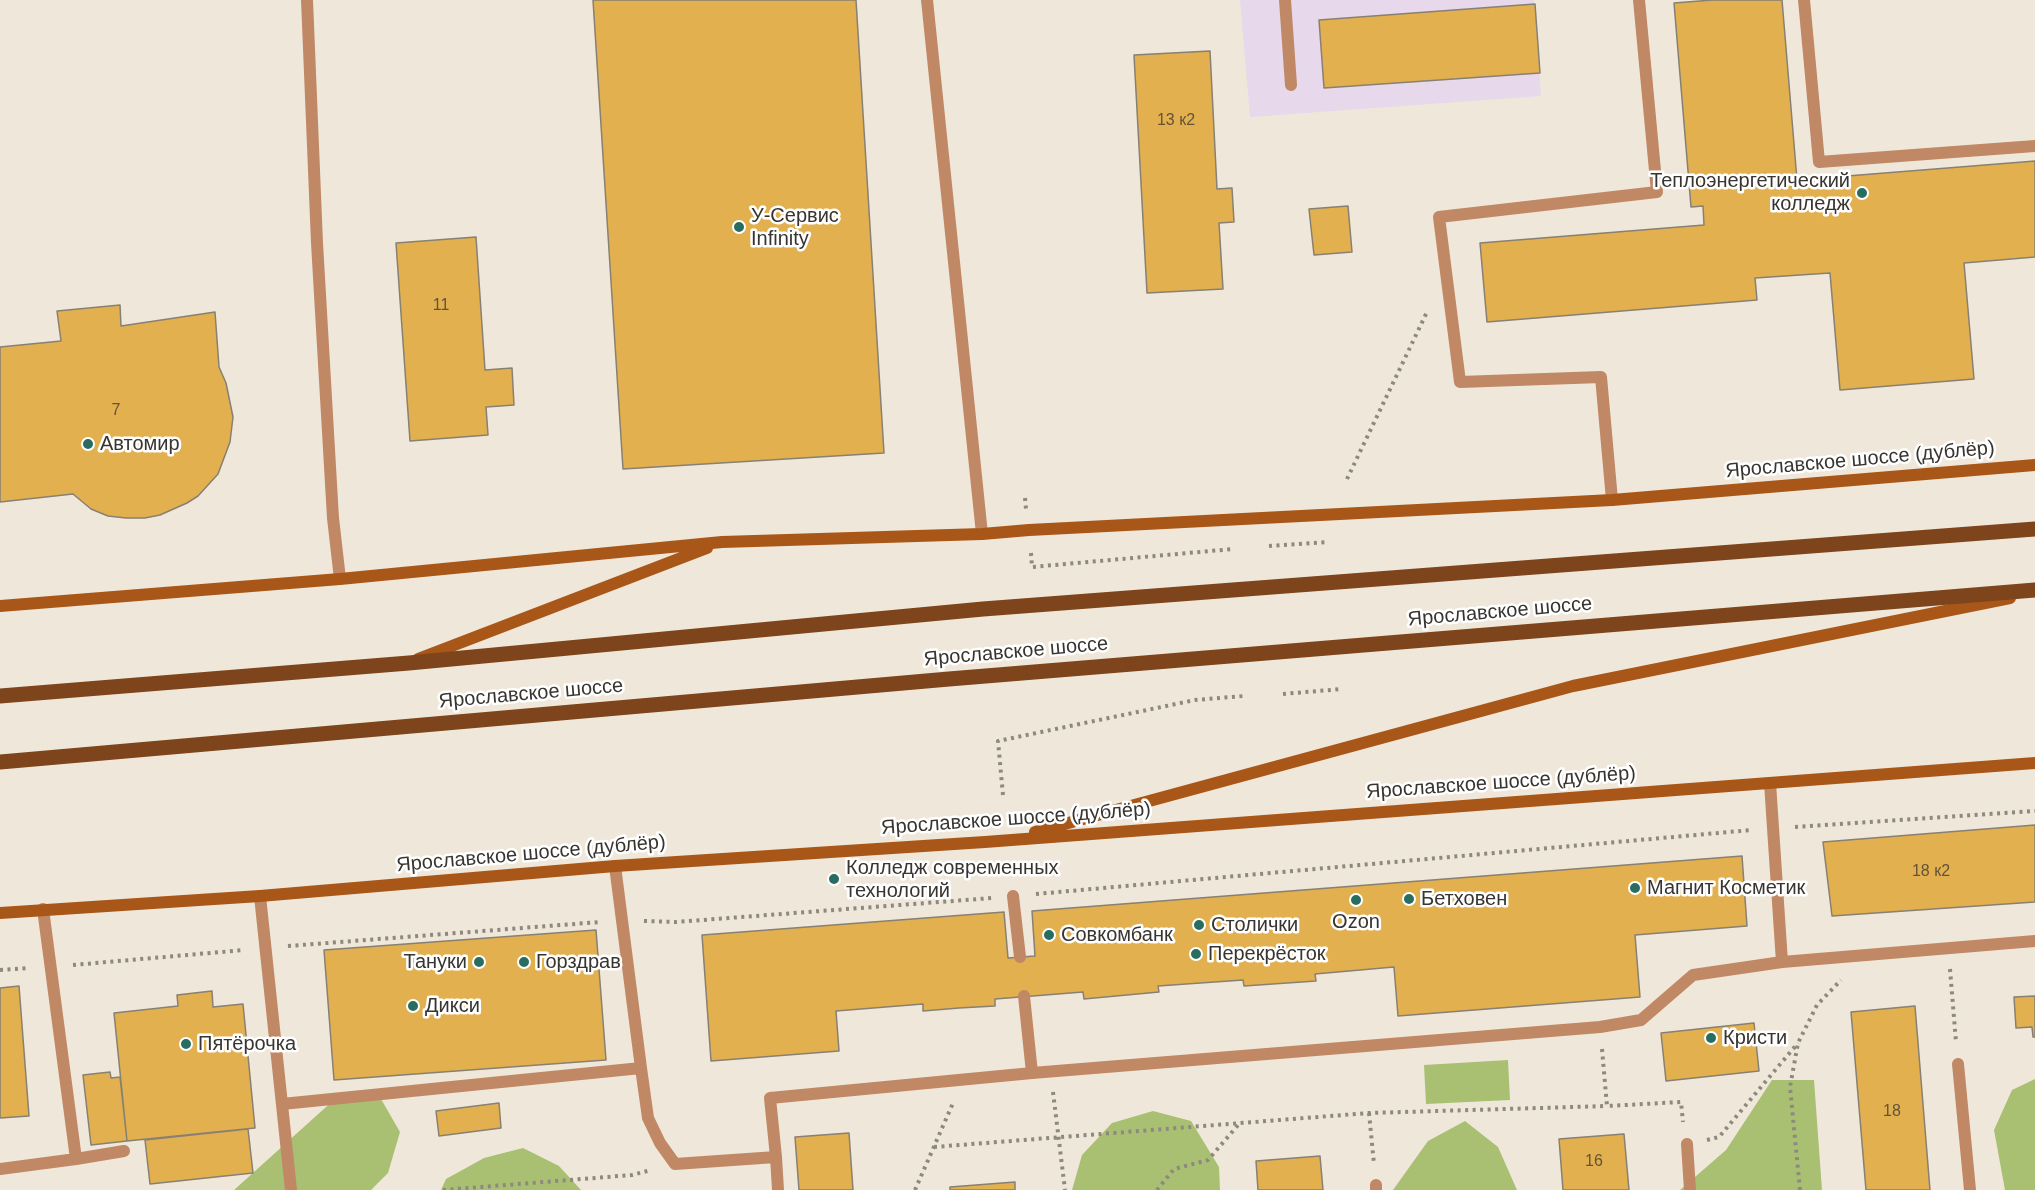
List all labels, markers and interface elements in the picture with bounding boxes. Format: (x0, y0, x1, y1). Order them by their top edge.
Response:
house number: 13 к2 (1157, 111, 1195, 131)
place label: Теплоэнергетический колледж (1650, 169, 1850, 216)
marker: Теплоэнергетический колледж (1855, 186, 1869, 200)
place label: У-Сервис Infinity (751, 204, 839, 251)
marker: У-Сервис Infinity (732, 220, 746, 234)
house number: 11 (433, 296, 449, 316)
house number: 7 (112, 401, 120, 421)
place label: Автомир (100, 432, 180, 456)
street label: Ярославское шоссе (дублёр) (1724, 436, 1996, 484)
marker: Автомир (81, 437, 95, 451)
street label: Ярославское шоссе (1407, 592, 1593, 632)
street label: Ярославское шоссе (923, 632, 1109, 672)
street label: Ярославское шоссе (438, 674, 624, 714)
street label: Ярославское шоссе (дублёр) (1365, 762, 1637, 804)
street label: Ярославское шоссе (дублёр) (880, 798, 1152, 840)
street label: Ярославское шоссе (дублёр) (395, 830, 667, 878)
place label: Колледж современных технологий (846, 856, 1059, 903)
house number: 18 к2 (1912, 862, 1950, 882)
marker: Колледж современных технологий (827, 872, 841, 886)
place label: Магнит Косметик (1647, 876, 1805, 900)
marker: Магнит Косметик (1628, 881, 1642, 895)
place label: Бетховен (1421, 887, 1507, 911)
marker: Бетховен (1402, 892, 1416, 906)
marker: Ozon (1349, 893, 1363, 907)
place label: Ozon (1332, 910, 1380, 934)
place label: Столички (1211, 913, 1298, 937)
marker: Столички (1192, 918, 1206, 932)
place label: Совкомбанк (1061, 923, 1173, 947)
marker: Совкомбанк (1042, 928, 1056, 942)
place label: Перекрёсток (1208, 942, 1326, 966)
marker: Перекрёсток (1189, 947, 1203, 961)
place label: Тануки (404, 950, 467, 974)
place label: Горздрав (536, 950, 621, 974)
marker: Тануки (472, 955, 486, 969)
marker: Горздрав (517, 955, 531, 969)
place label: Дикси (425, 994, 480, 1018)
marker: Дикси (406, 999, 420, 1013)
place label: Кристи (1723, 1026, 1787, 1050)
marker: Кристи (1704, 1031, 1718, 1045)
place label: Пятёрочка (198, 1032, 296, 1056)
marker: Пятёрочка (179, 1037, 193, 1051)
house number: 18 (1883, 1102, 1901, 1122)
house number: 16 (1585, 1152, 1603, 1172)

